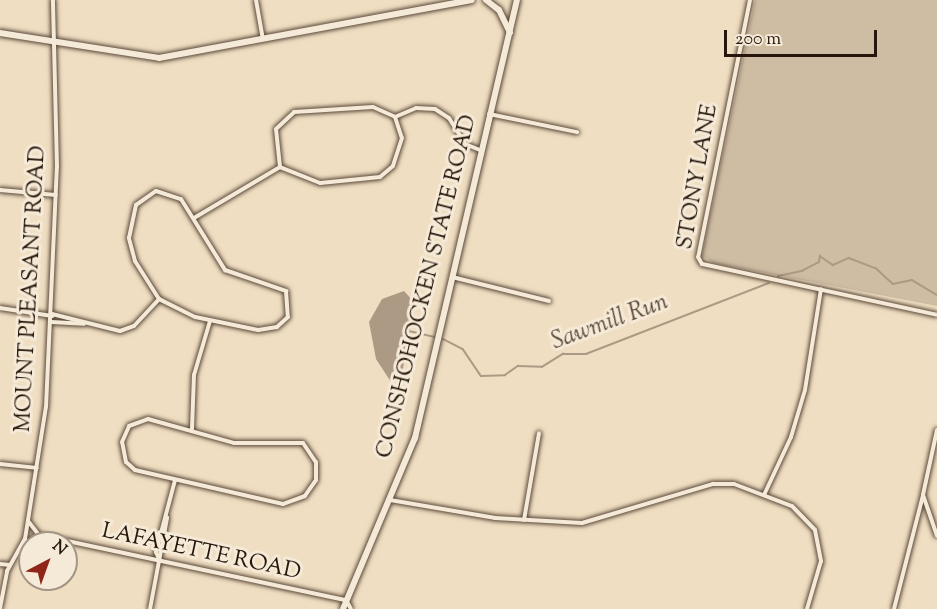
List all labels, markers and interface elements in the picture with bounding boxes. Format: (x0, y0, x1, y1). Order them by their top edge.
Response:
scale bar (727, 18, 880, 56)
text: 200 m (735, 27, 781, 53)
street label: STONY LANE (673, 102, 725, 252)
street label: CONSHOHOCKEN STATE ROAD (373, 113, 483, 461)
street label: MOUNT PLEASANT ROAD (11, 145, 53, 433)
water label: Sawmill Run (548, 289, 672, 357)
street label: LAFAYETTE ROAD (99, 519, 303, 587)
north arrow (18, 531, 78, 591)
text: N (46, 536, 71, 561)

